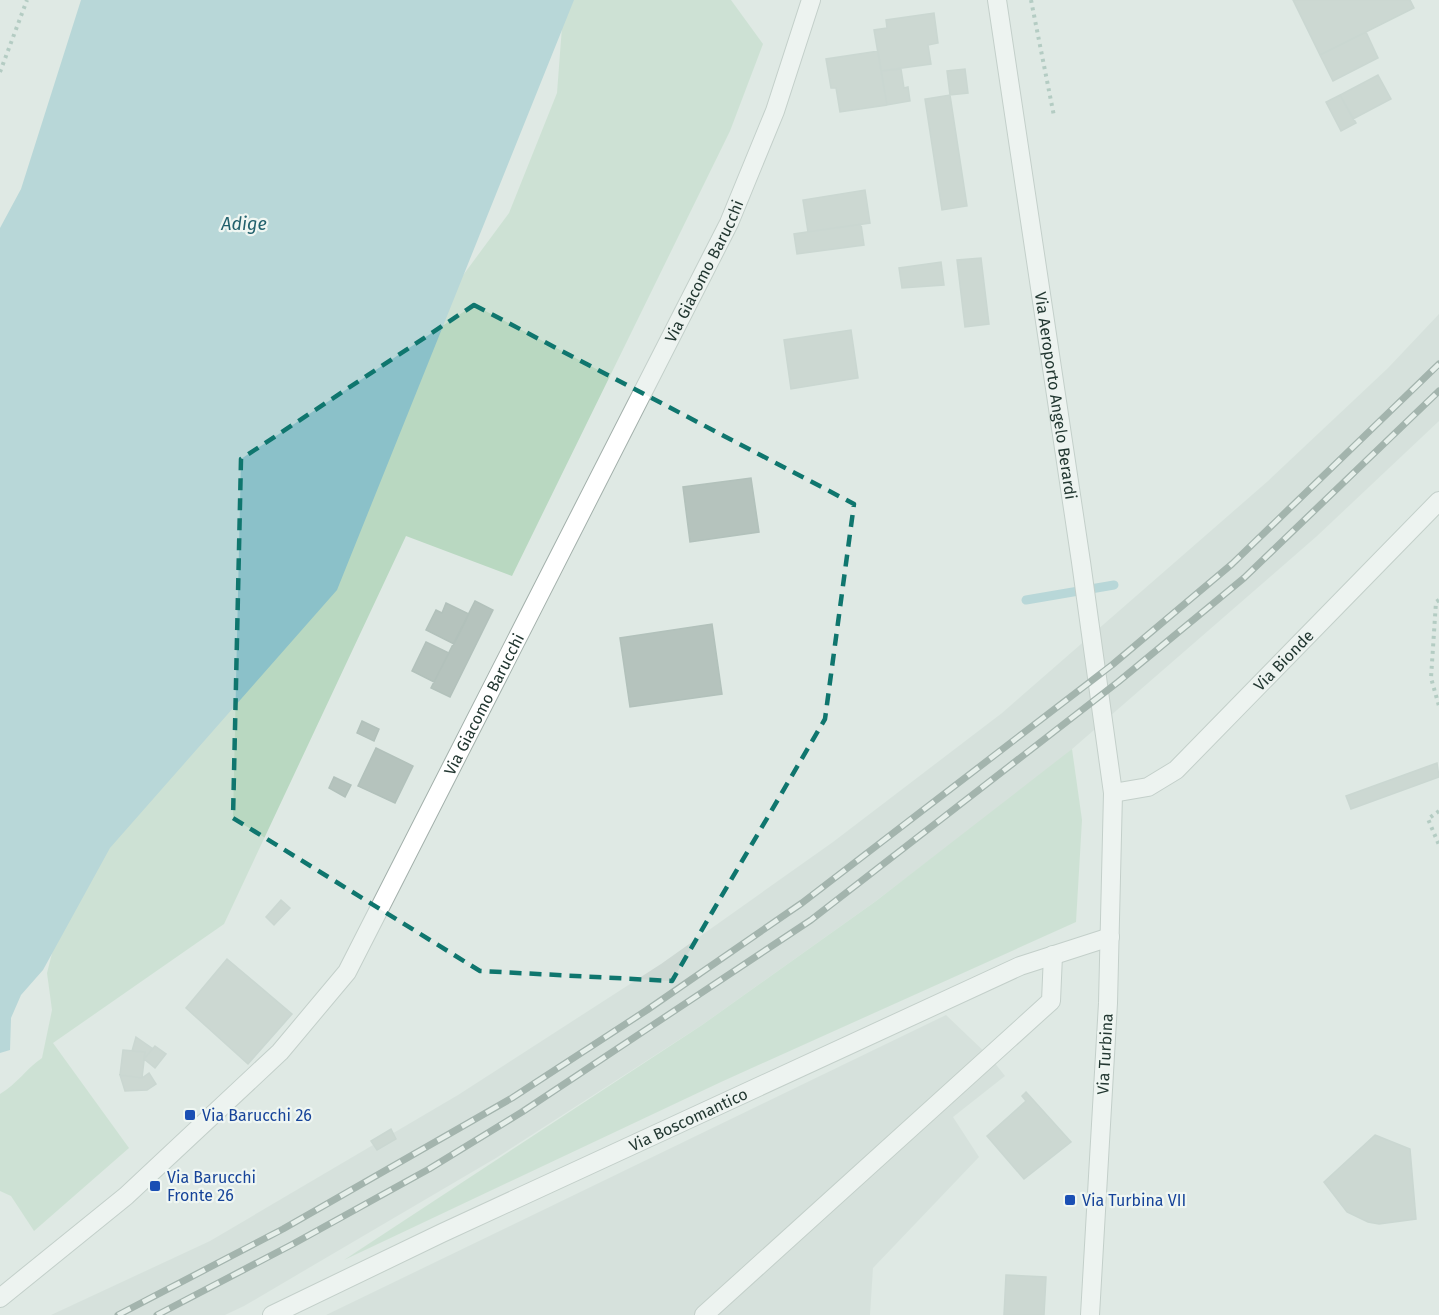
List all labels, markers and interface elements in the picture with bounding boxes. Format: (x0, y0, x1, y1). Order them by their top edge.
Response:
street label: Via Giacomo Barucchi (660, 197, 747, 345)
water label: Adige (220, 213, 267, 235)
street label: Via Aeroporto Angelo Berardi (1031, 290, 1081, 501)
street label: Via Bionde (1250, 626, 1317, 694)
street label: Via Giacomo Barucchi (440, 630, 528, 778)
street label: Via Turbina (1093, 1013, 1117, 1095)
street label: Via Boscomantico (626, 1084, 751, 1155)
place label: Via Barucchi 26 (202, 1106, 312, 1125)
marker: Via Barucchi 26 (183, 1108, 197, 1122)
place label: Via Barucchi Fronte 26 (167, 1168, 256, 1205)
marker: Via Barucchi Fronte 26 (148, 1179, 162, 1193)
place label: Via Turbina VII (1082, 1191, 1186, 1210)
marker: Via Turbina VII (1063, 1193, 1077, 1207)

